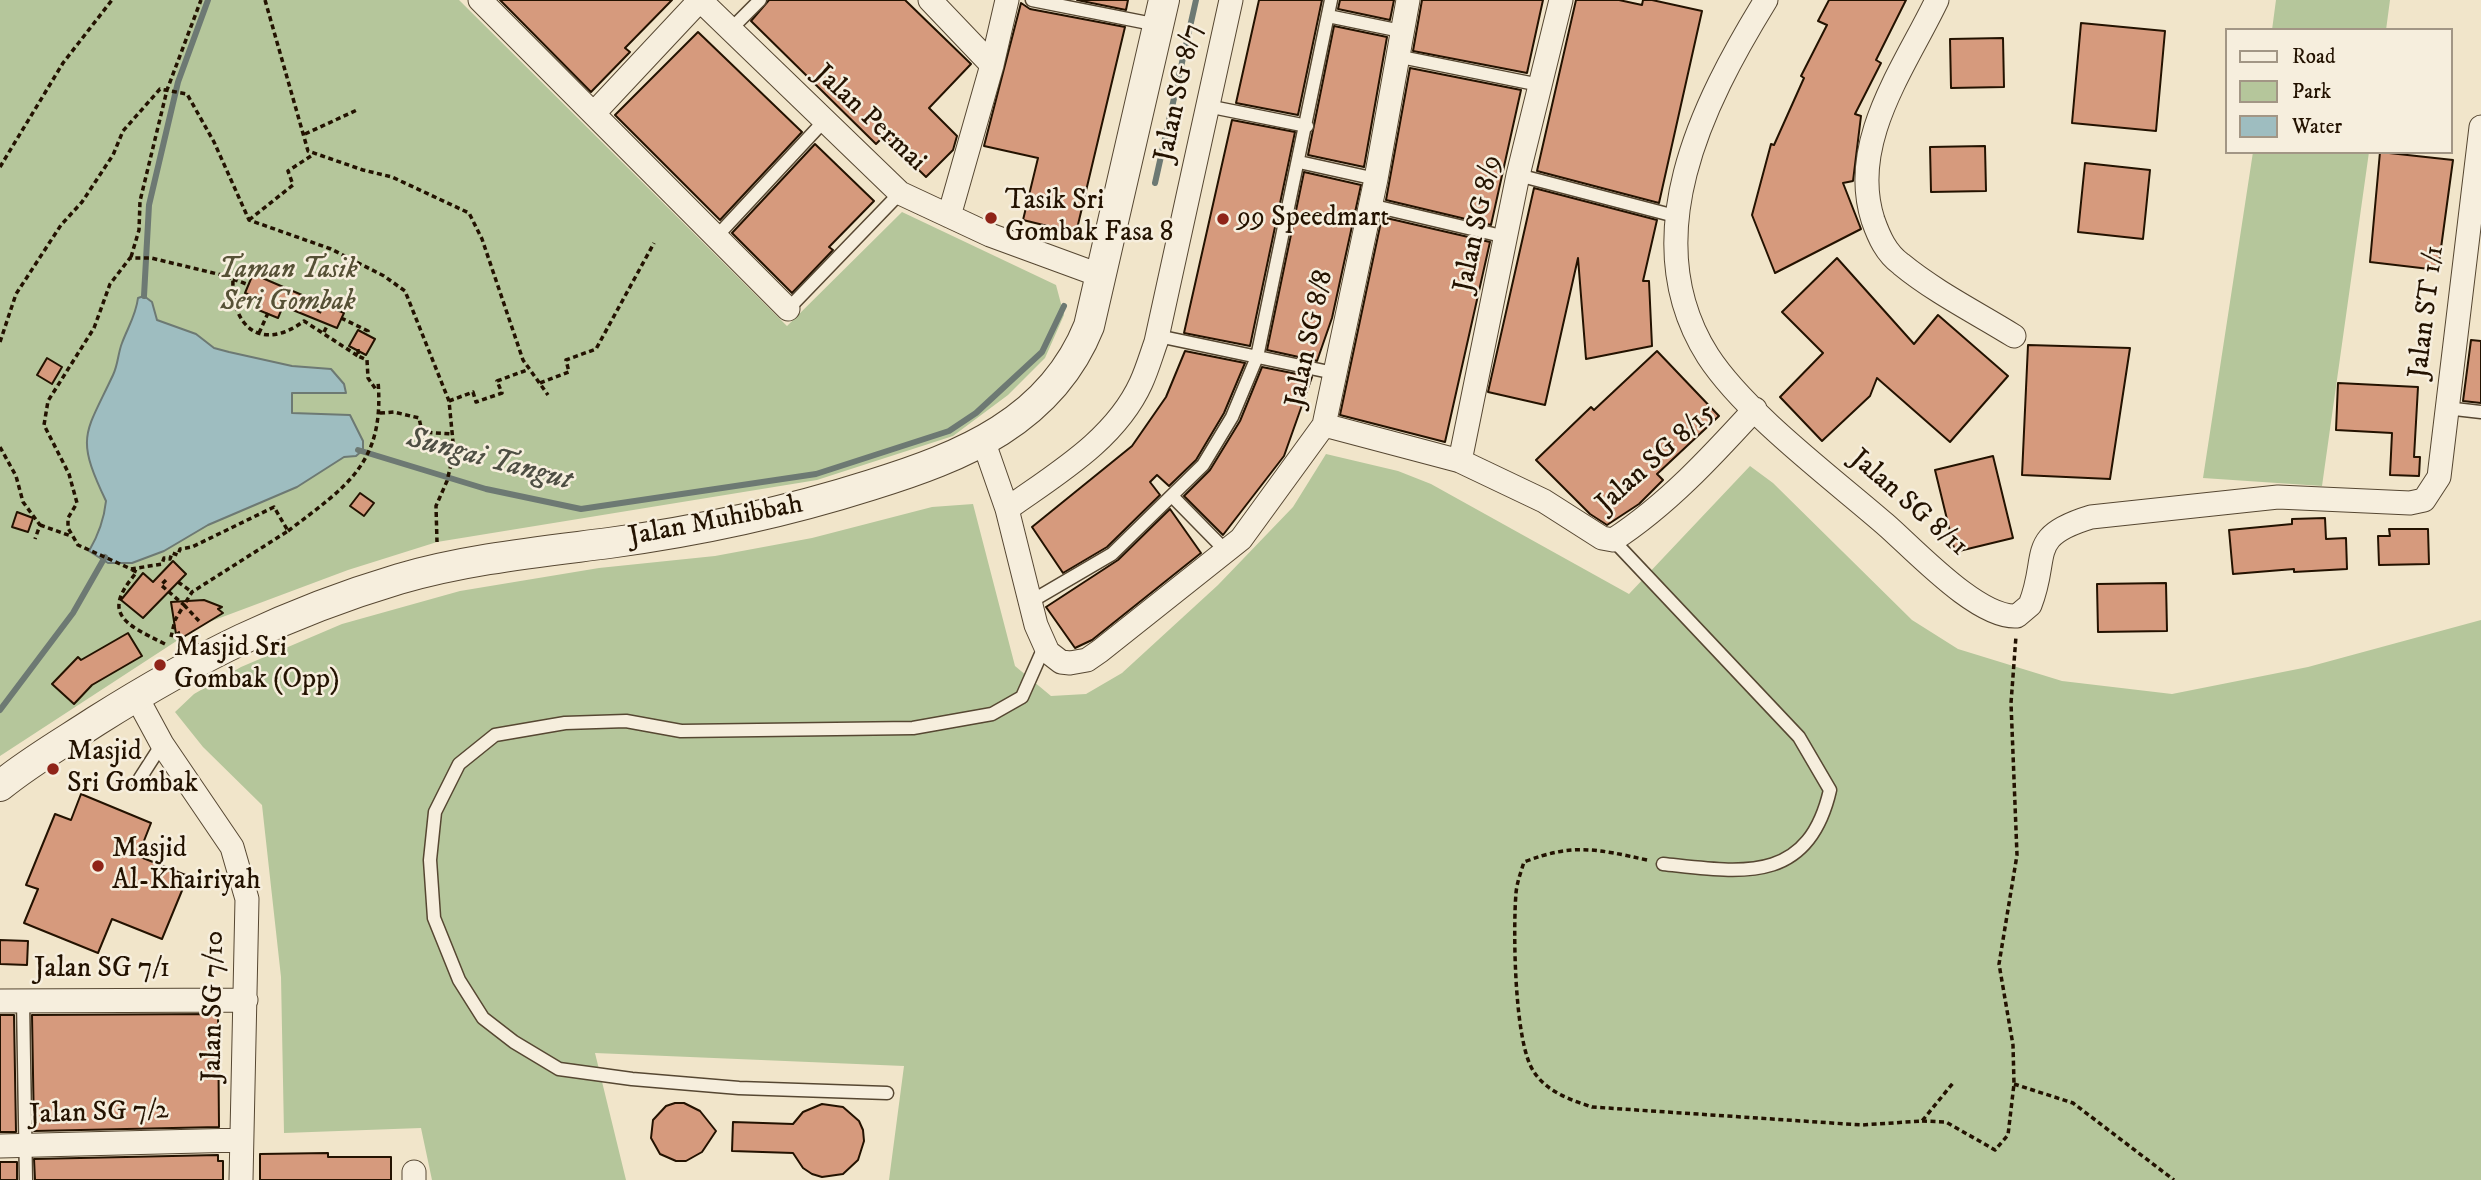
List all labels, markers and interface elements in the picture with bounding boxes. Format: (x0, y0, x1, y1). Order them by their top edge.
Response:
street label: Jalan SG 8/7 (1149, 21, 1211, 165)
legend (2226, 28, 2453, 154)
text: Road (2292, 44, 2336, 70)
street label: Jalan Permai (806, 58, 932, 180)
text: Park (2292, 79, 2331, 105)
text: Water (2292, 114, 2342, 140)
street label: Jalan SG 8/9 (1448, 152, 1510, 296)
place label: Tasik Sri Gombak Fasa 8 (1005, 185, 1174, 251)
place label: 99 Speedmart (1237, 202, 1389, 236)
marker: Tasik Sri Gombak Fasa 8 (983, 210, 999, 226)
marker: 99 Speedmart (1215, 211, 1231, 227)
street label: Jalan ST 1/1 (2403, 244, 2453, 380)
park label: Taman Tasik Seri Gombak (218, 254, 358, 320)
street label: Jalan SG 8/8 (1280, 267, 1342, 411)
street label: Jalan SG 8/15 (1590, 397, 1724, 521)
water label: Sungai Tangut (403, 422, 575, 500)
street label: Jalan SG 8/11 (1842, 443, 1974, 565)
street label: Jalan Muhibbah (626, 489, 806, 555)
place label: Masjid Sri Gombak (Opp) (174, 632, 340, 698)
marker: Masjid Sri Gombak (Opp) (152, 657, 168, 673)
place label: Masjid Sri Gombak (67, 736, 198, 802)
marker: Masjid Sri Gombak (45, 761, 61, 777)
place label: Masjid Al-Khairiyah (112, 833, 261, 899)
marker: Masjid Al-Khairiyah (90, 858, 106, 874)
street label: Jalan SG 7/10 (197, 930, 233, 1082)
street label: Jalan SG 7/1 (34, 953, 170, 987)
street label: Jalan SG 7/2 (29, 1095, 169, 1133)

